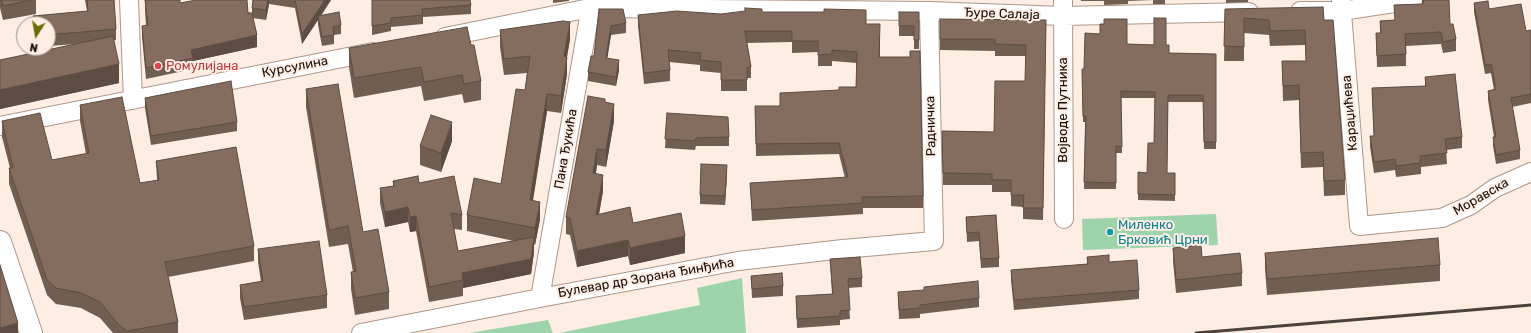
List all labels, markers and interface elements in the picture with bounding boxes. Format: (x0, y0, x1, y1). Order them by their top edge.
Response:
street label: Ђуре Салаја (964, 5, 1040, 23)
north arrow (16, 16, 56, 56)
text: N (29, 40, 39, 54)
street label: Курсулина (261, 53, 329, 81)
street label: Војводе Путника (1055, 57, 1071, 163)
place label: Ромулијана (166, 58, 238, 74)
marker: Ромулијана (153, 61, 163, 71)
street label: Караџићева (1339, 75, 1361, 151)
street label: Радничка (923, 96, 939, 156)
street label: Пана Ђукића (551, 108, 581, 190)
street label: Моравска (1451, 175, 1511, 219)
place label: Миленко Брковић Црни (1118, 217, 1208, 248)
marker: Миленко Брковић Црни (1105, 227, 1115, 237)
street label: Булевар др Зорана Ђинђића (557, 255, 735, 301)

